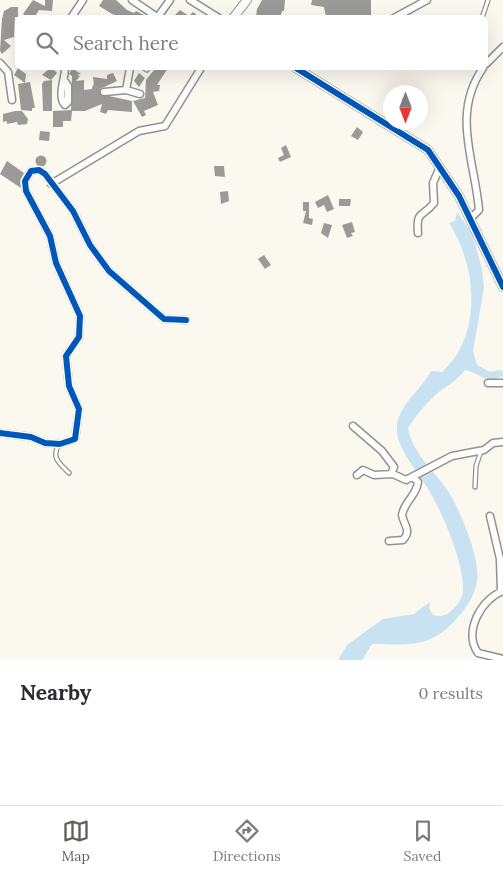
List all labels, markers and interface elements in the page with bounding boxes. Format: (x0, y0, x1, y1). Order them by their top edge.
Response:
search box (15, 15, 488, 70)
icon: search (33, 29, 61, 57)
text: Search here (73, 31, 179, 55)
north arrow (383, 85, 428, 130)
text: Nearby (20, 679, 91, 706)
text: 0 results (418, 683, 483, 703)
tab: Map (61, 817, 90, 865)
tab: Directions (213, 817, 281, 865)
tab: Saved (404, 817, 442, 865)

